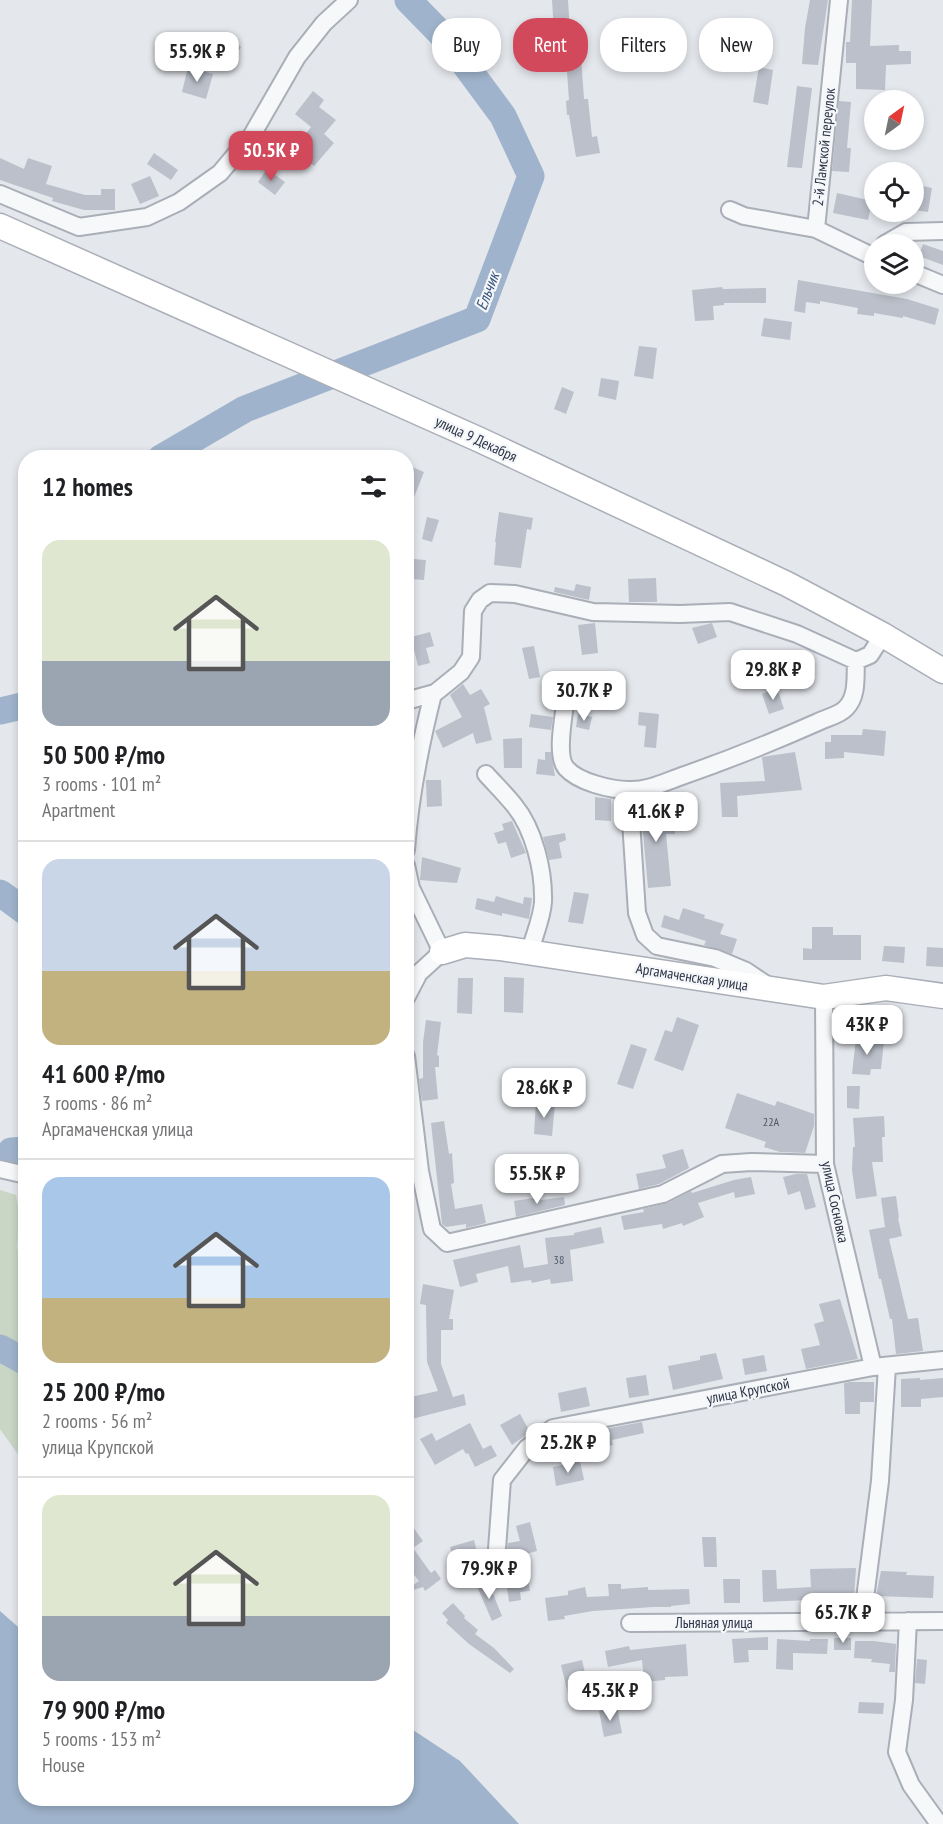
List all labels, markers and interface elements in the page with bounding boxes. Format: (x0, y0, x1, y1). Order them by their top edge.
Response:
chip: Buy (432, 18, 501, 72)
chip: Rent (513, 18, 588, 72)
chip: Filters (600, 18, 687, 72)
chip: New (699, 18, 773, 72)
pin: 55.9K ₽ (142, 32, 252, 83)
text: 55.9K ₽ (169, 38, 225, 64)
street label: 2-й Ламской переулок (808, 87, 839, 207)
north arrow (864, 90, 924, 150)
map controls (864, 90, 924, 294)
pin: 50.5K ₽ (216, 131, 326, 182)
text: 50.5K ₽ (243, 137, 299, 163)
button: locate (864, 162, 924, 222)
button: layers (864, 234, 924, 294)
water label: Ельчик (471, 268, 504, 313)
street label: улица 9 Декабря (432, 411, 520, 466)
text: 12 homes (42, 470, 133, 503)
icon: filters (357, 470, 390, 503)
icon: home (162, 579, 270, 687)
pin: 29.8K ₽ (718, 650, 828, 701)
text: 29.8K ₽ (745, 656, 801, 682)
pin: 30.7K ₽ (529, 671, 639, 722)
text: 30.7K ₽ (556, 677, 612, 703)
text: 50 500 ₽/mo (42, 738, 165, 771)
text: 3 rooms · 101 m² (42, 771, 161, 797)
pin: 41.6K ₽ (601, 792, 711, 843)
text: Apartment (42, 797, 115, 823)
text: 41.6K ₽ (628, 798, 684, 824)
icon: home (162, 898, 270, 1006)
street label: Аргамаченская улица (635, 958, 750, 995)
pin: 43K ₽ (825, 1005, 909, 1056)
text: 43K ₽ (846, 1011, 888, 1037)
text: 41 600 ₽/mo (42, 1057, 165, 1090)
pin: 28.6K ₽ (489, 1068, 599, 1119)
text: 28.6K ₽ (516, 1074, 572, 1100)
text: 3 rooms · 86 m² (42, 1090, 152, 1116)
house number: 22А (763, 1114, 780, 1129)
text: Аргамаченская улица (42, 1116, 193, 1142)
pin: 55.5K ₽ (482, 1154, 592, 1205)
street label: улица Сосновка (818, 1159, 853, 1244)
text: 55.5K ₽ (509, 1160, 565, 1186)
icon: home (162, 1216, 270, 1324)
house number: 38 (554, 1252, 564, 1267)
street label: улица Крупской (705, 1373, 791, 1408)
text: 25 200 ₽/mo (42, 1375, 165, 1408)
text: 2 rooms · 56 m² (42, 1408, 152, 1434)
pin: 25.2K ₽ (513, 1423, 623, 1474)
text: 25.2K ₽ (540, 1429, 596, 1455)
text: улица Крупской (42, 1434, 154, 1460)
icon: home (162, 1534, 270, 1642)
pin: 79.9K ₽ (434, 1549, 544, 1600)
text: 79.9K ₽ (461, 1555, 517, 1581)
pin: 65.7K ₽ (788, 1593, 898, 1644)
text: 65.7K ₽ (815, 1599, 871, 1625)
street label: Льняная улица (674, 1613, 753, 1632)
pin: 45.3K ₽ (555, 1671, 665, 1722)
text: 45.3K ₽ (582, 1677, 638, 1703)
text: 79 900 ₽/mo (42, 1693, 165, 1726)
text: 5 rooms · 153 m² (42, 1726, 161, 1752)
text: House (42, 1752, 85, 1778)

